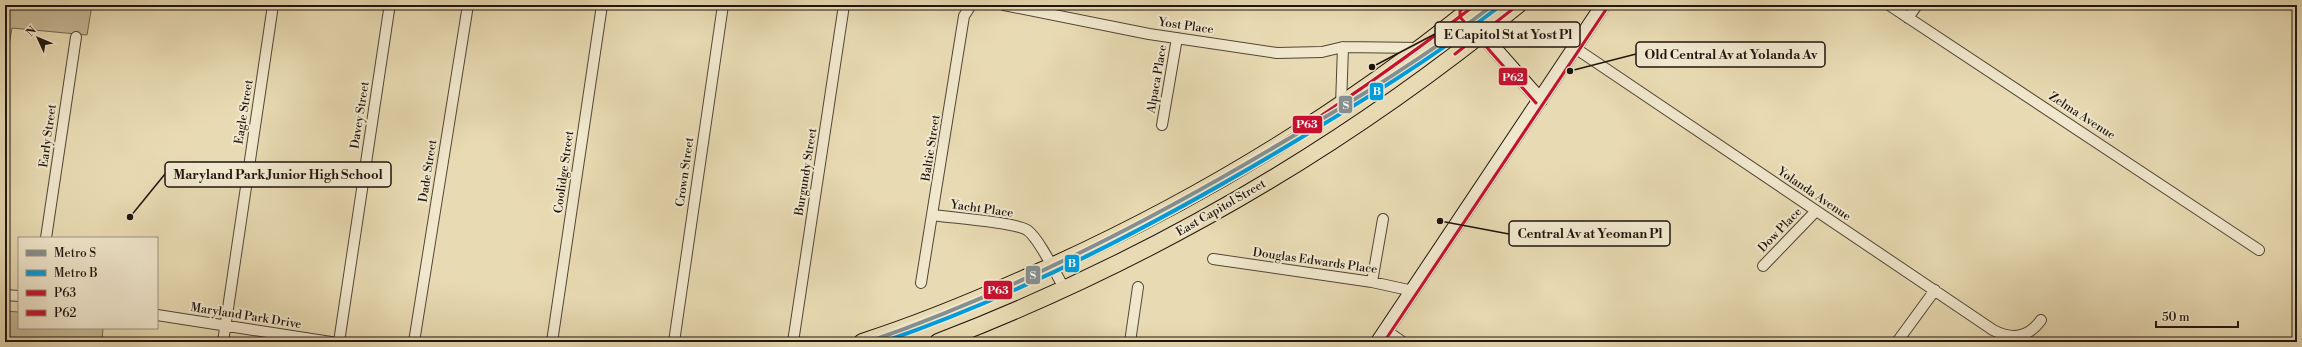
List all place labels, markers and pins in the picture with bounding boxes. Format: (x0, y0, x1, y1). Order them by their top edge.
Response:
callout: E Capitol St at Yost Pl (1435, 22, 1580, 47)
callout: Old Central Av at Yolanda Av (1636, 42, 1825, 67)
callout: Maryland Park Junior High School (165, 162, 391, 187)
callout: Central Av at Yeoman Pl (1509, 221, 1670, 246)

